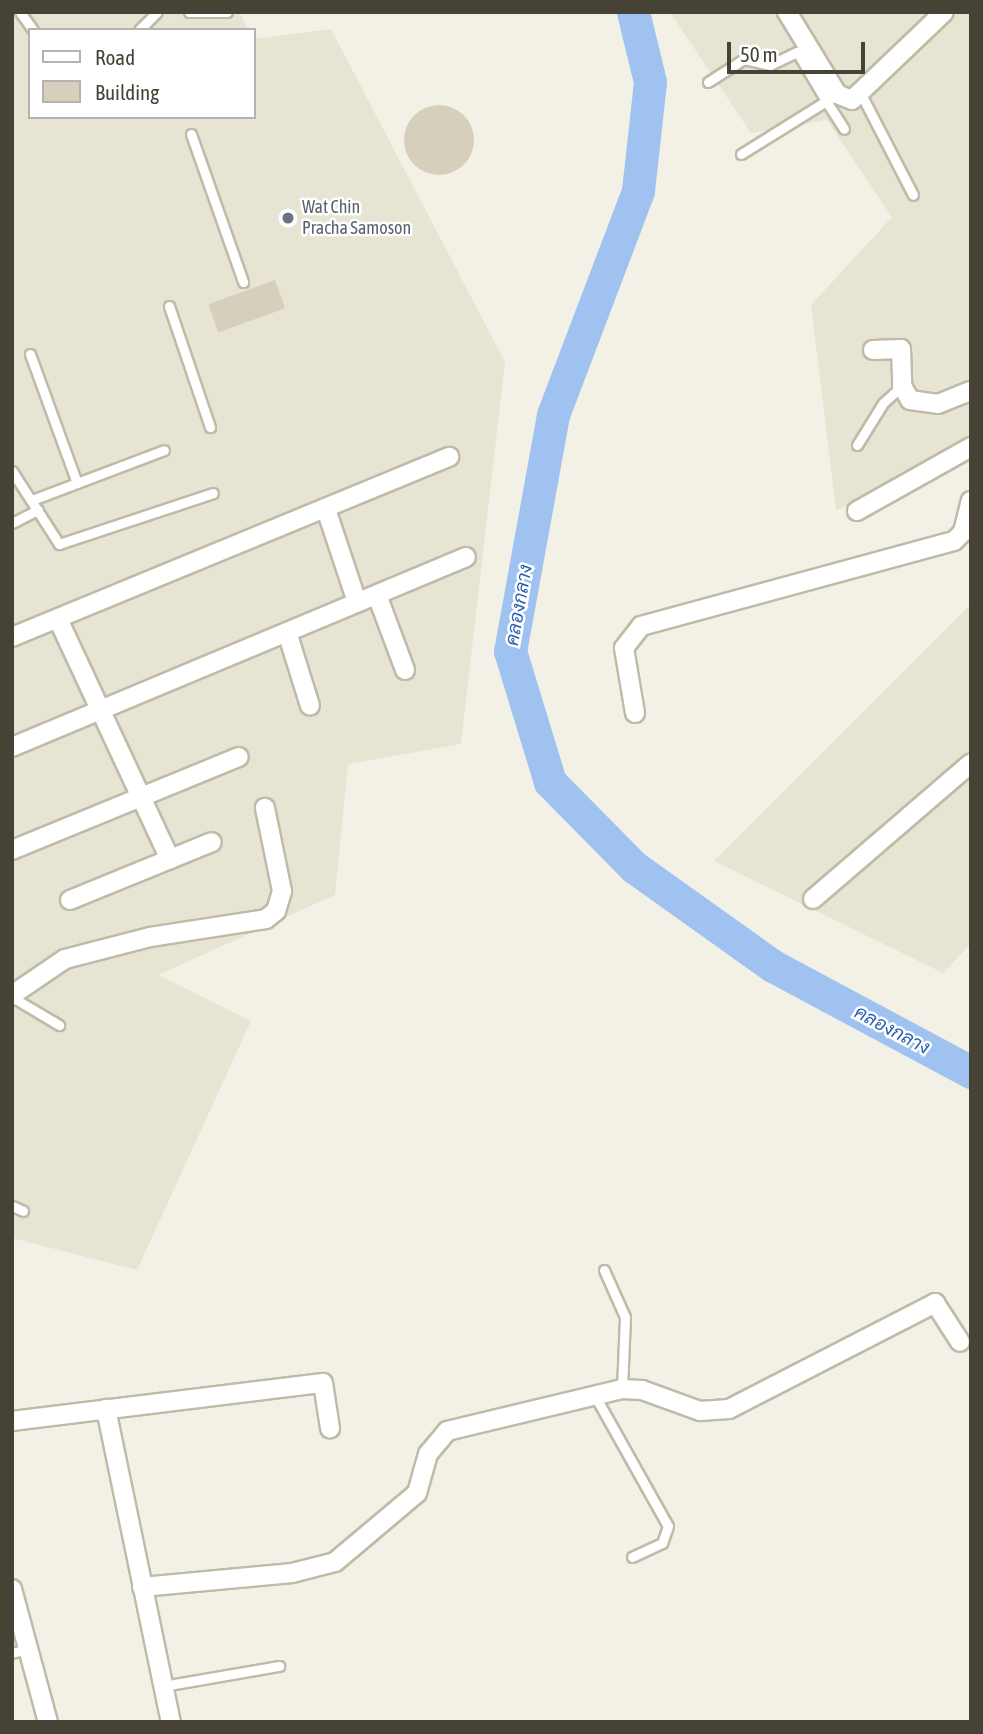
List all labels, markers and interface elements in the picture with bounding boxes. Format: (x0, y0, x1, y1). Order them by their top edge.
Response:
legend (28, 28, 256, 119)
scale bar (731, 28, 869, 72)
text: 50 m (740, 42, 778, 66)
text: Road (95, 45, 135, 69)
text: Building (95, 80, 159, 104)
place label: Wat Chin Pracha Samoson (302, 197, 411, 240)
marker: Wat Chin Pracha Samoson (280, 210, 296, 226)
water label: คลองกลาง (501, 563, 537, 647)
water label: คลองกลาง (850, 1001, 934, 1059)

